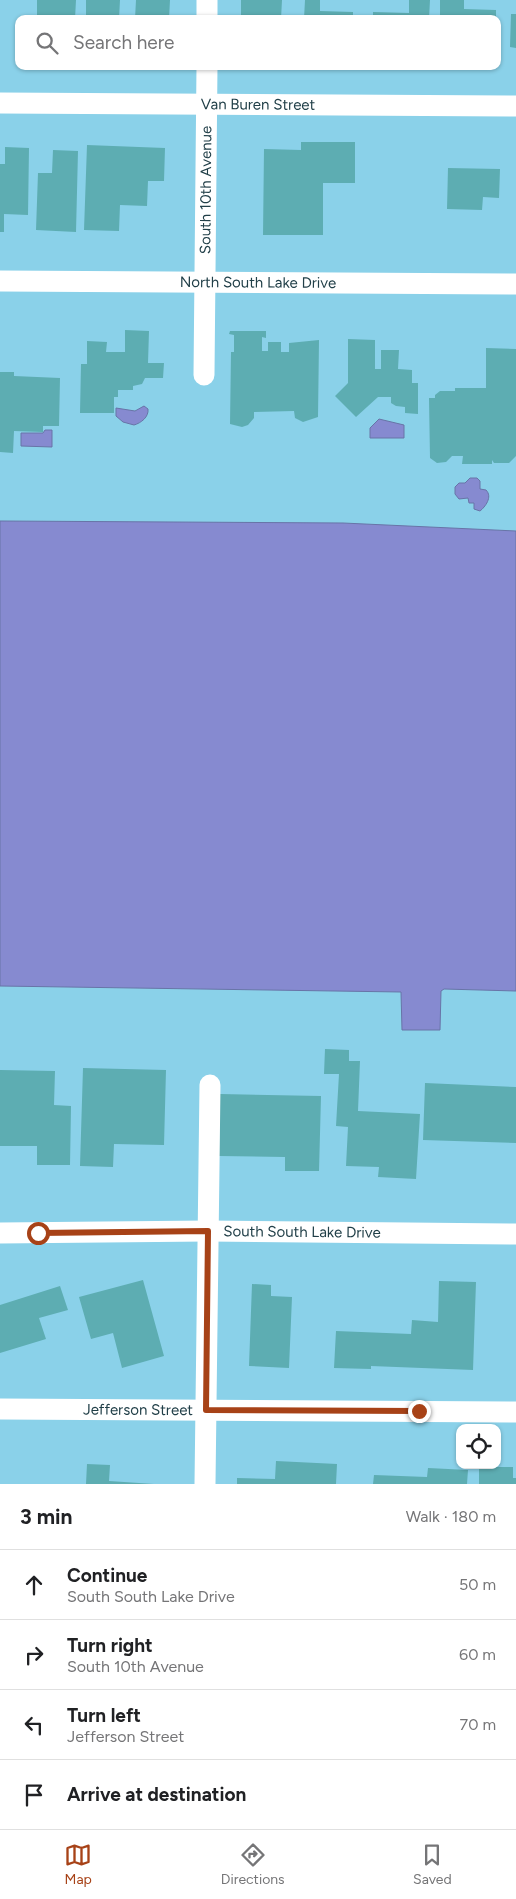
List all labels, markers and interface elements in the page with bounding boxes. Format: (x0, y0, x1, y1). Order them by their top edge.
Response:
search box (15, 15, 501, 70)
icon: search (33, 29, 61, 57)
text: Search here (73, 31, 175, 54)
street label: Van Buren Street (201, 95, 316, 114)
street label: South 10th Avenue (196, 126, 215, 254)
street label: North South Lake Drive (180, 273, 336, 292)
route start (27, 1222, 50, 1245)
street label: South South Lake Drive (223, 1222, 381, 1242)
street label: Jefferson Street (83, 1400, 193, 1419)
route end (408, 1400, 431, 1423)
map controls (456, 1424, 501, 1469)
button: locate (456, 1424, 501, 1469)
text: 3 min (20, 1504, 72, 1529)
text: Walk · 180 m (406, 1507, 496, 1526)
text: Continue (67, 1564, 147, 1587)
icon: ahead (20, 1571, 48, 1599)
text: 50 m (459, 1575, 496, 1594)
text: South South Lake Drive (67, 1587, 235, 1606)
text: Turn right (67, 1634, 153, 1657)
icon: right (20, 1641, 48, 1669)
text: 60 m (459, 1645, 496, 1664)
text: South 10th Avenue (67, 1657, 204, 1676)
text: Turn left (67, 1704, 141, 1727)
icon: left (20, 1711, 48, 1739)
text: 70 m (460, 1715, 496, 1734)
text: Jefferson Street (67, 1727, 184, 1746)
icon: arrive (20, 1781, 48, 1809)
text: Arrive at destination (67, 1783, 246, 1806)
tab: Map (64, 1841, 92, 1888)
tab: Directions (221, 1841, 285, 1888)
tab: Saved (413, 1841, 452, 1888)

